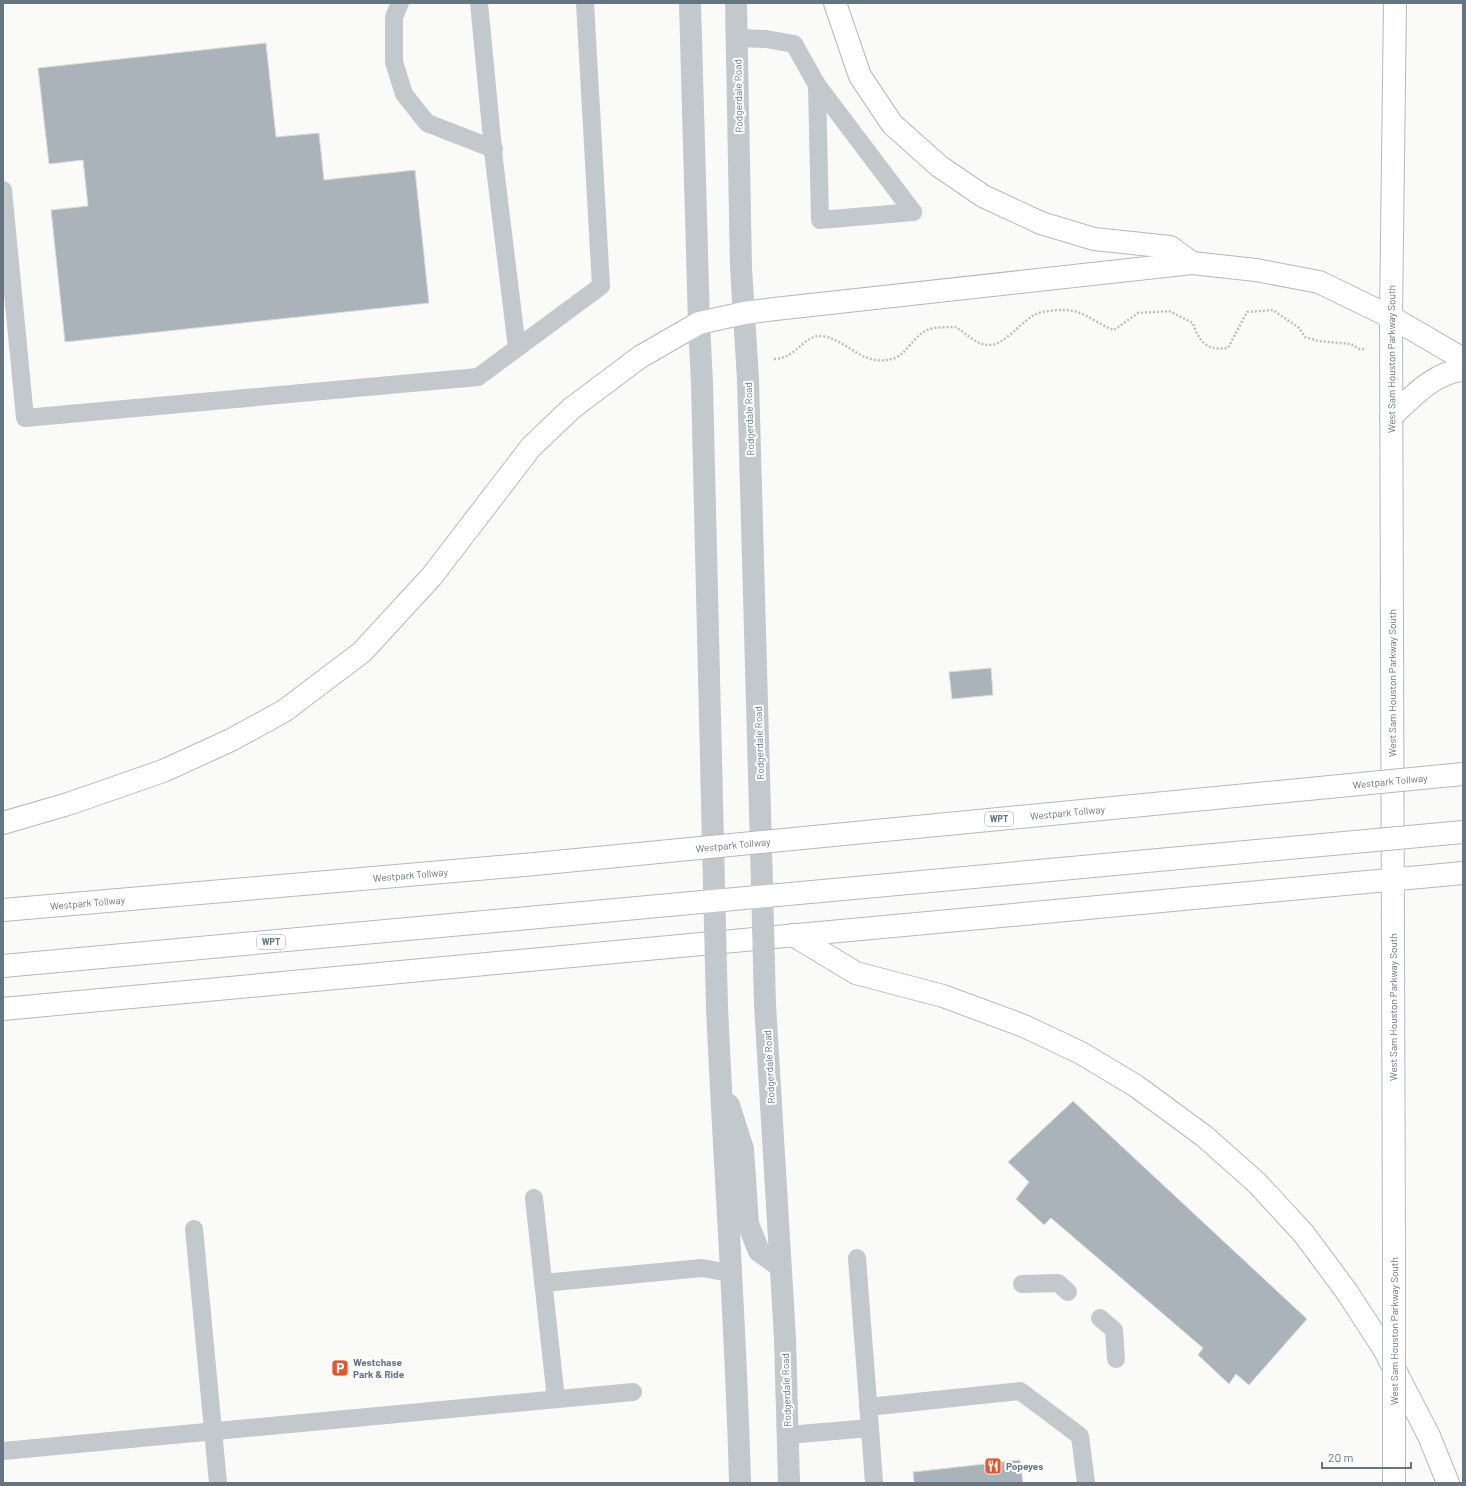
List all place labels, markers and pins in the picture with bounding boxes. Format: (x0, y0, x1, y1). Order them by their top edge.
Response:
place label: Westchase Park & Ride (353, 1356, 405, 1380)
parking icon: Westchase Park & Ride (330, 1358, 350, 1378)
restaurant icon: Popeyes (983, 1456, 1003, 1476)
place label: Popeyes (1006, 1460, 1043, 1472)

